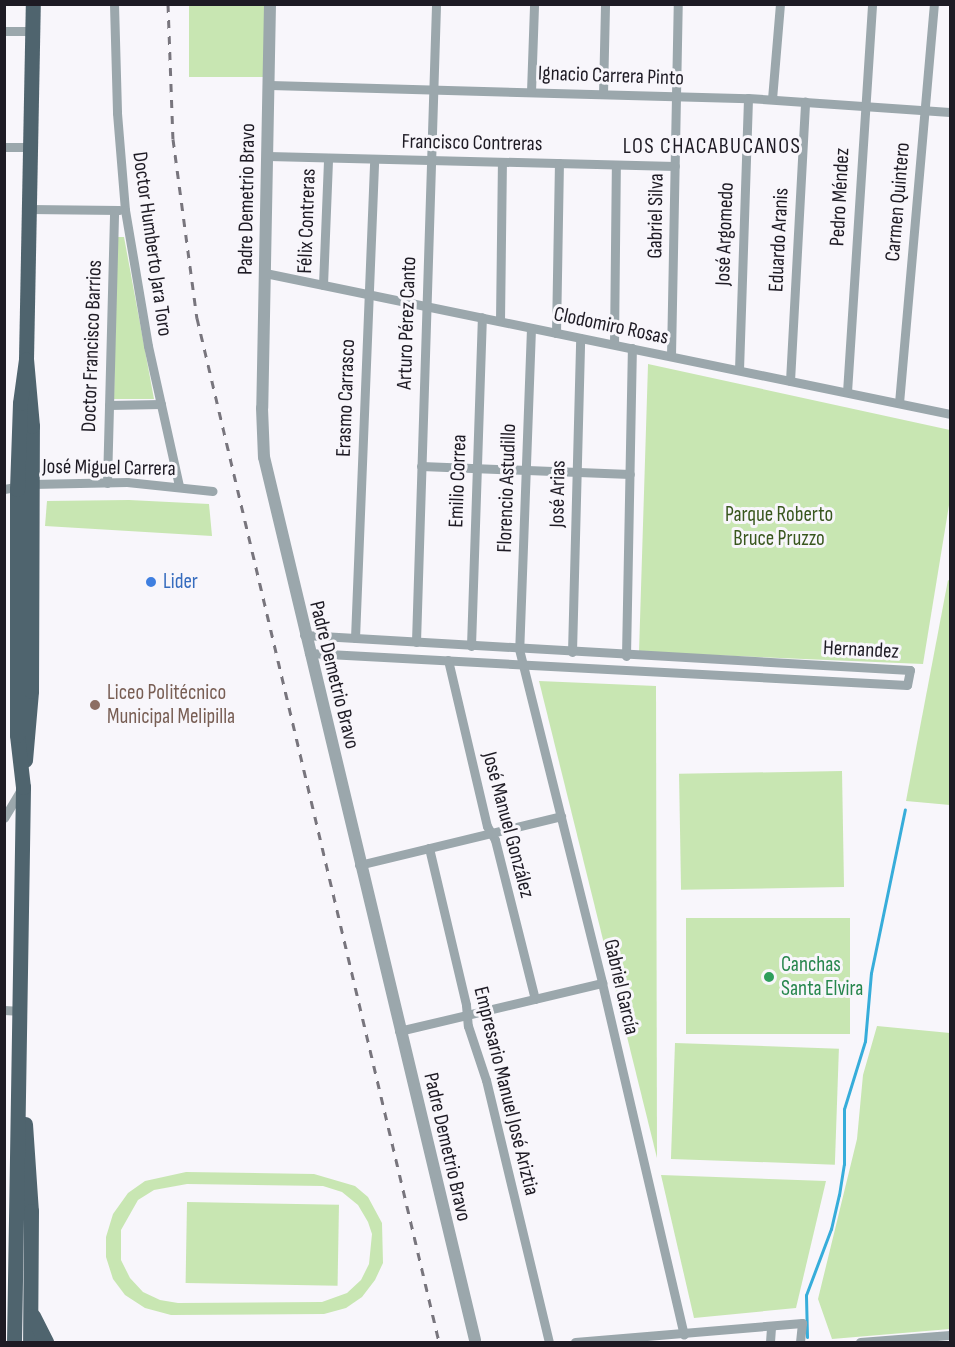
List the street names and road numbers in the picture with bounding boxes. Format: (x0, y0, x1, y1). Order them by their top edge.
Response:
street label: Ignacio Carrera Pinto (538, 61, 684, 91)
street label: Padre Demetrio Bravo (233, 123, 261, 275)
street label: Francisco Contreras (401, 129, 543, 157)
street label: Carmen Quintero (880, 141, 916, 263)
street label: Pedro Méndez (825, 147, 855, 247)
street label: Doctor Humberto Jara Toro (127, 150, 177, 338)
street label: Félix Contreras (293, 168, 321, 274)
street label: Gabriel Silva (643, 173, 669, 259)
street label: José Argomedo (711, 182, 739, 286)
street label: Eduardo Aranis (764, 187, 794, 293)
street label: Arturo Pérez Canto (392, 256, 422, 390)
street label: Doctor Francisco Barrios (76, 259, 108, 433)
street label: Clodomiro Rosas (551, 302, 671, 350)
street label: Erasmo Carrasco (331, 339, 361, 457)
street label: Florencio Astudillo (492, 423, 522, 553)
street label: Emilio Correa (444, 434, 472, 528)
street label: José Miguel Carrera (42, 454, 176, 482)
street label: José Arias (545, 460, 571, 528)
street label: Padre Demetrio Bravo (303, 598, 365, 752)
street label: Hernandez (822, 635, 900, 665)
street label: José Manuel González (476, 749, 540, 901)
street label: Gabriel García (598, 937, 644, 1037)
street label: Empresario Manuel José Ariztia (468, 984, 544, 1198)
street label: Padre Demetrio Bravo (418, 1070, 476, 1224)

